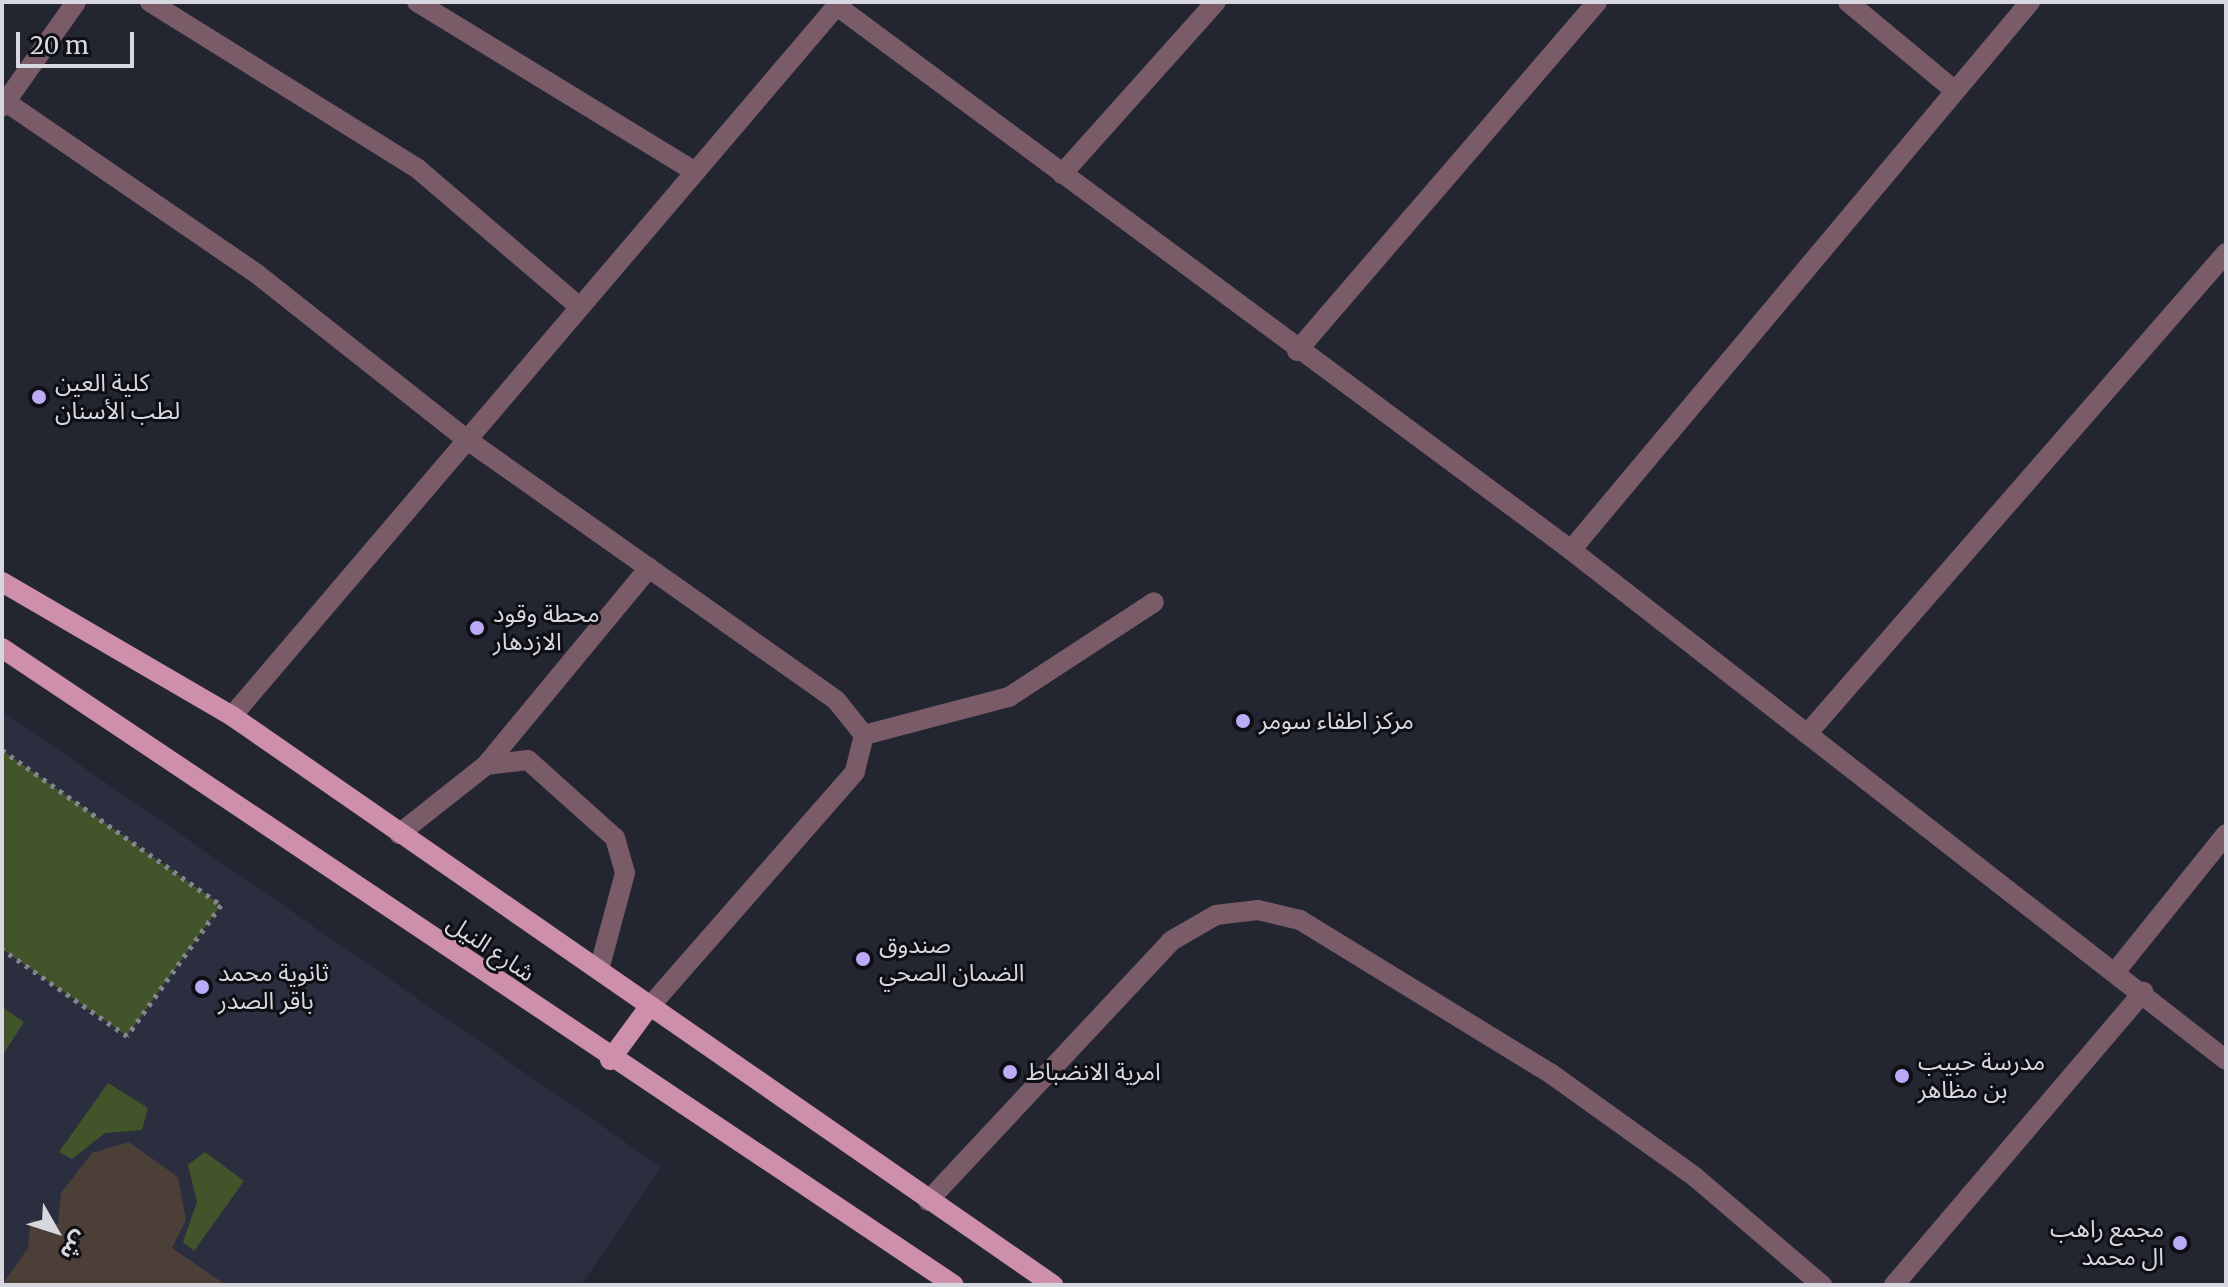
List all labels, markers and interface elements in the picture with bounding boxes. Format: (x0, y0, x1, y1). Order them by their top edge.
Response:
scale bar (20, 16, 138, 66)
text: 20 m (30, 30, 89, 61)
place label: كلية العين لطب الأسنان (55, 369, 180, 425)
marker: كلية العين لطب الأسنان (30, 388, 48, 406)
place label: محطة وقود الازدهار (493, 600, 600, 656)
marker: محطة وقود الازدهار (468, 619, 486, 637)
place label: مركز اطفاء سومر (1259, 707, 1414, 735)
marker: مركز اطفاء سومر (1234, 712, 1252, 730)
street label: شارع النيل (442, 908, 540, 988)
place label: صندوق الضمان الصحي (879, 931, 1024, 987)
marker: صندوق الضمان الصحي (854, 950, 872, 968)
place label: ثانوية محمد باقر الصدر (218, 959, 329, 1015)
marker: ثانوية محمد باقر الصدر (193, 978, 211, 996)
place label: مدرسة حبيب بن مظاهر (1918, 1048, 2045, 1104)
place label: امرية الانضباط (1026, 1058, 1161, 1086)
marker: امرية الانضباط (1001, 1063, 1019, 1081)
marker: مدرسة حبيب بن مظاهر (1893, 1067, 1911, 1085)
north arrow (16, 1191, 96, 1271)
place label: مجمع راهب ال محمد (2050, 1215, 2164, 1271)
text: ش (54, 1226, 95, 1267)
marker: مجمع راهب ال محمد (2171, 1234, 2189, 1252)

